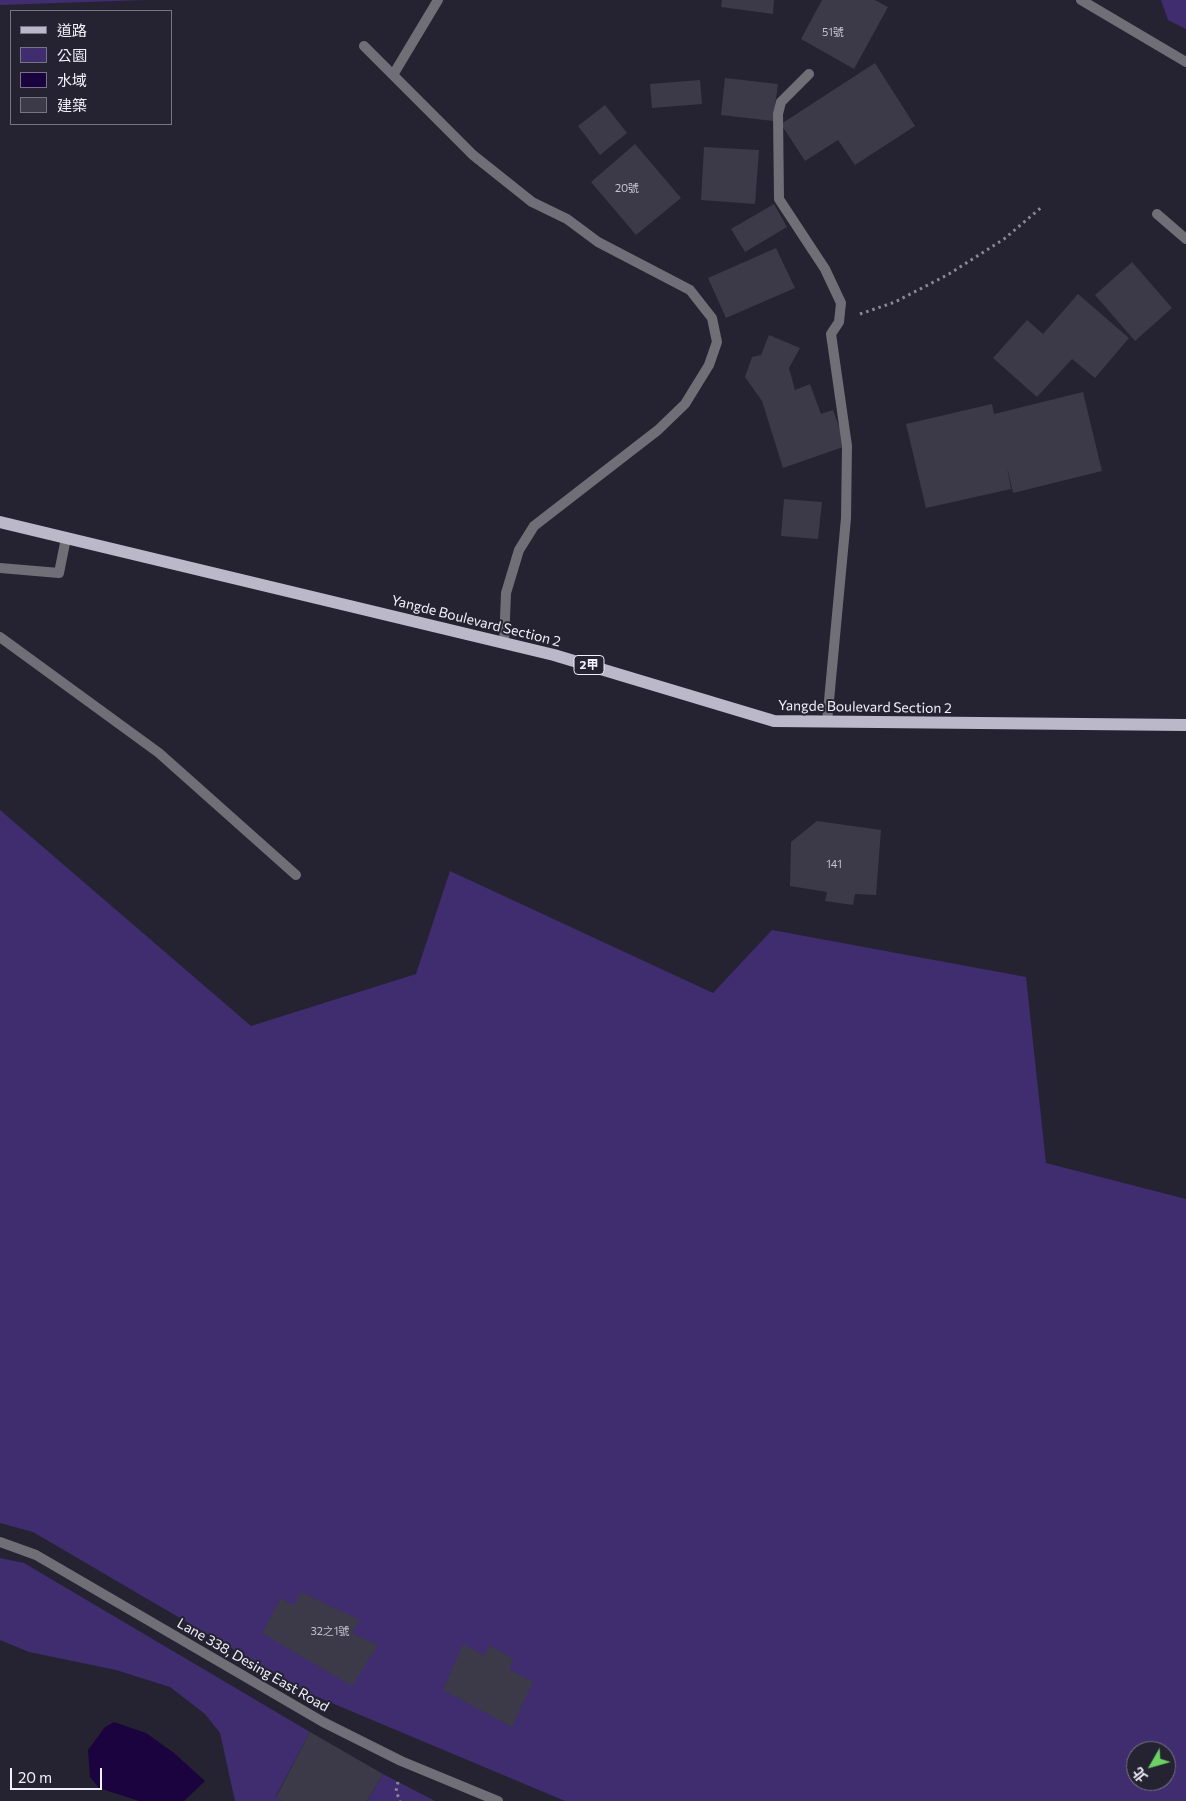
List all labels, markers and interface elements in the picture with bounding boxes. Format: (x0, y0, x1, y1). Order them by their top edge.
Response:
legend (10, 10, 172, 125)
text: 道路 (57, 21, 87, 39)
house number: 51號 (822, 25, 844, 39)
text: 公園 (57, 46, 87, 64)
text: 水域 (57, 71, 87, 89)
text: 建築 (57, 96, 87, 114)
house number: 20號 (615, 181, 639, 195)
street label: Yangde Boulevard Section 2 (390, 592, 562, 650)
road number: 2甲 (574, 656, 604, 674)
street label: Yangde Boulevard Section 2 (778, 697, 952, 717)
house number: 141 (826, 857, 842, 871)
street label: Lane 338, Desing East Road (174, 1615, 332, 1715)
house number: 32之1號 (310, 1624, 350, 1638)
north arrow (1126, 1741, 1176, 1791)
scale bar (12, 1758, 105, 1790)
text: 北 (1129, 1764, 1151, 1786)
text: 20 m (18, 1768, 52, 1786)

